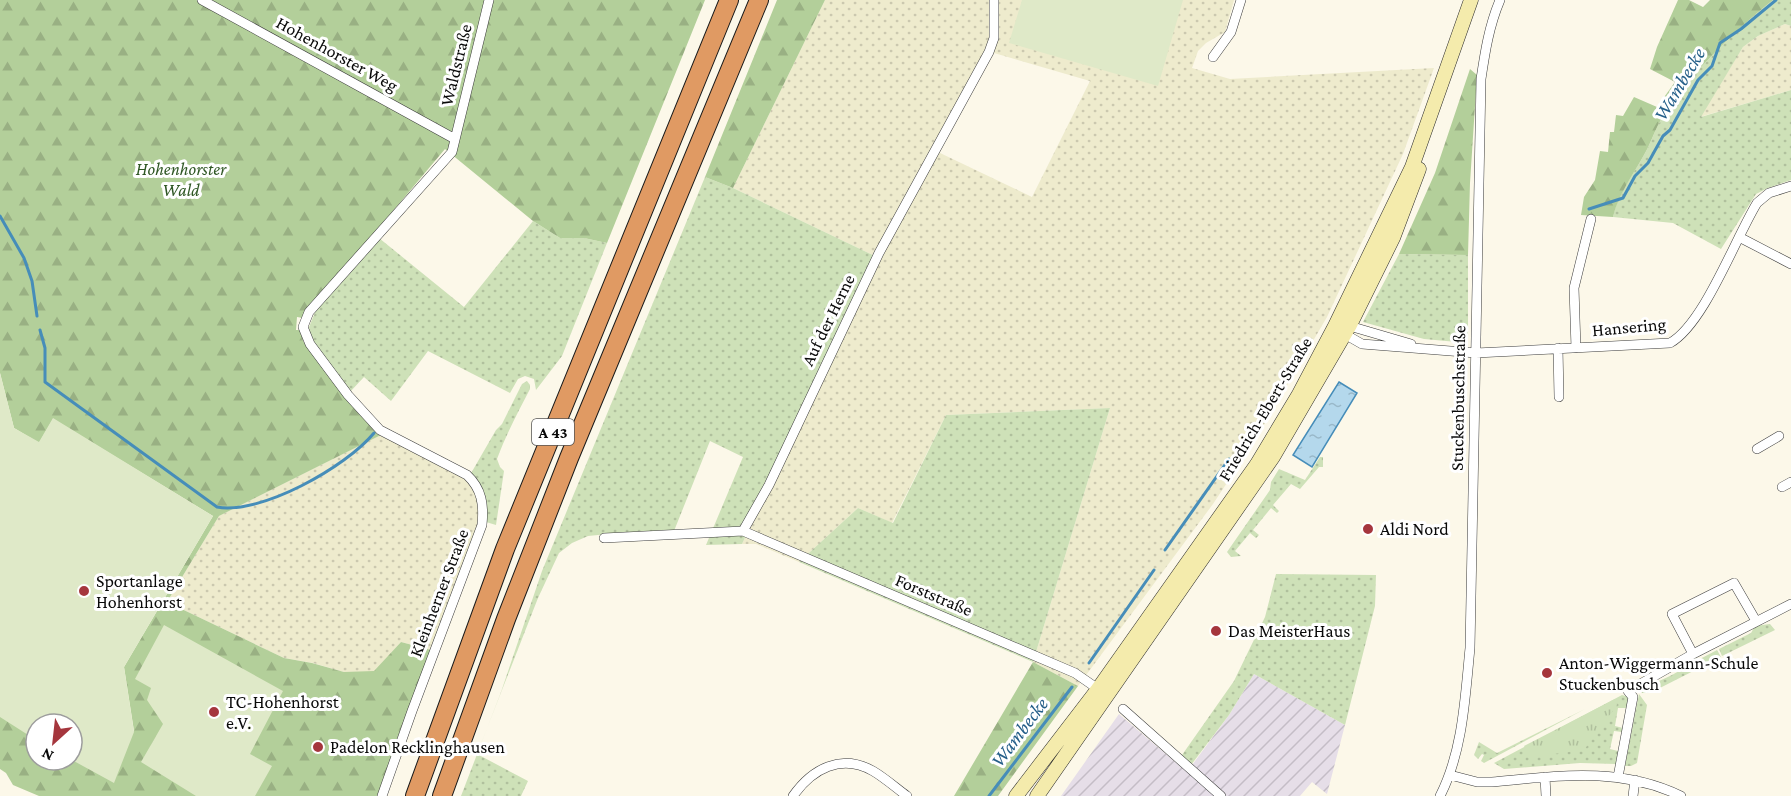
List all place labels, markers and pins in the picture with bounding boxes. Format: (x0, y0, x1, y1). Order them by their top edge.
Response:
place label: Aldi Nord (1380, 519, 1449, 539)
marker: Aldi Nord (1361, 522, 1375, 536)
place label: Sportanlage Hohenhorst (96, 571, 183, 612)
marker: Sportanlage Hohenhorst (77, 584, 91, 598)
place label: Das MeisterHaus (1228, 621, 1350, 641)
marker: Das MeisterHaus (1209, 624, 1223, 638)
place label: Anton-Wiggermann-Schule Stuckenbusch (1559, 653, 1759, 694)
marker: Anton-Wiggermann-Schule Stuckenbusch (1540, 666, 1554, 680)
place label: TC-Hohenhorst e.V. (226, 692, 340, 733)
marker: TC-Hohenhorst e.V. (207, 705, 221, 719)
place label: Padelon Recklinghausen (330, 737, 505, 757)
marker: Padelon Recklinghausen (311, 740, 325, 754)

